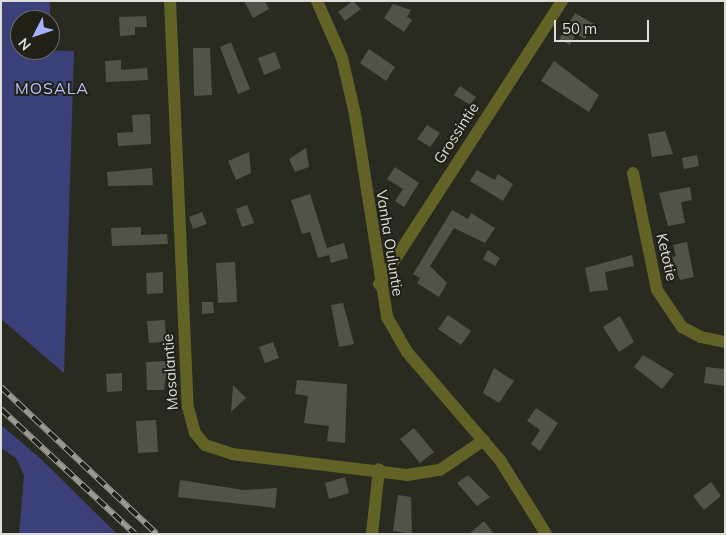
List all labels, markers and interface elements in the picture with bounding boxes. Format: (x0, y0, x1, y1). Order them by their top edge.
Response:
north arrow (10, 10, 60, 60)
scale bar (556, 10, 651, 42)
text: 50 m (562, 19, 597, 38)
text: N (14, 34, 35, 54)
district label: MOSALA (14, 78, 90, 98)
street label: Grossintie (430, 99, 482, 167)
street label: Vanha Ouluntie (373, 189, 407, 297)
street label: Ketotie (653, 232, 681, 282)
street label: Mosalantie (158, 333, 182, 411)

